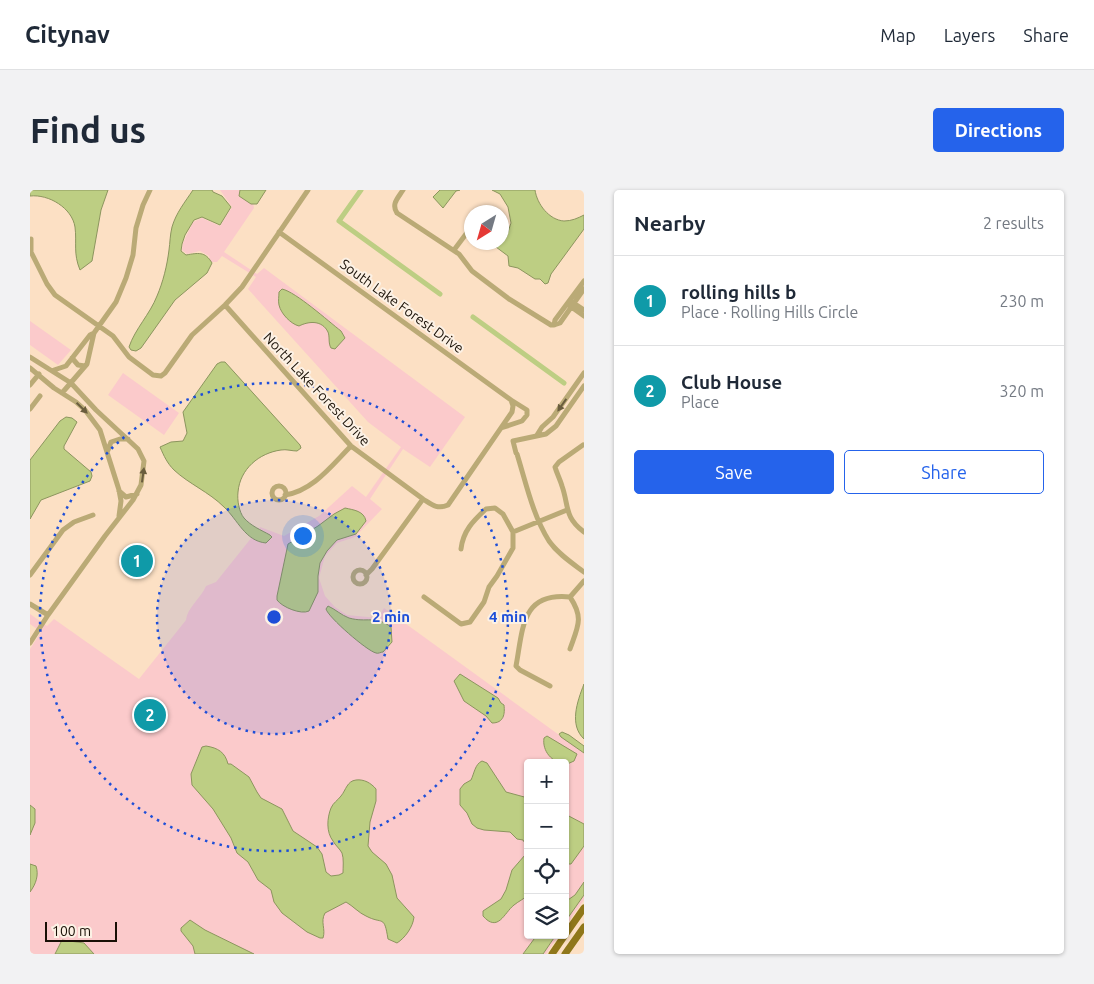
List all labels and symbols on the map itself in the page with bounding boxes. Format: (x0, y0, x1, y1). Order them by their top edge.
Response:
north arrow (464, 205, 509, 250)
street label: South Lake Forest Drive (337, 256, 467, 356)
street label: North Lake Forest Drive (260, 329, 374, 449)
one-way arrow (557, 398, 567, 412)
one-way arrow (76, 402, 88, 414)
one-way arrow (139, 467, 147, 483)
your location (290, 523, 316, 549)
pin: 1 (121, 542, 153, 580)
centre of rings (265, 608, 283, 626)
text: 2 min (372, 608, 410, 625)
text: 4 min (489, 608, 527, 625)
pin: 2 (134, 696, 166, 734)
scale bar (45, 919, 118, 942)

